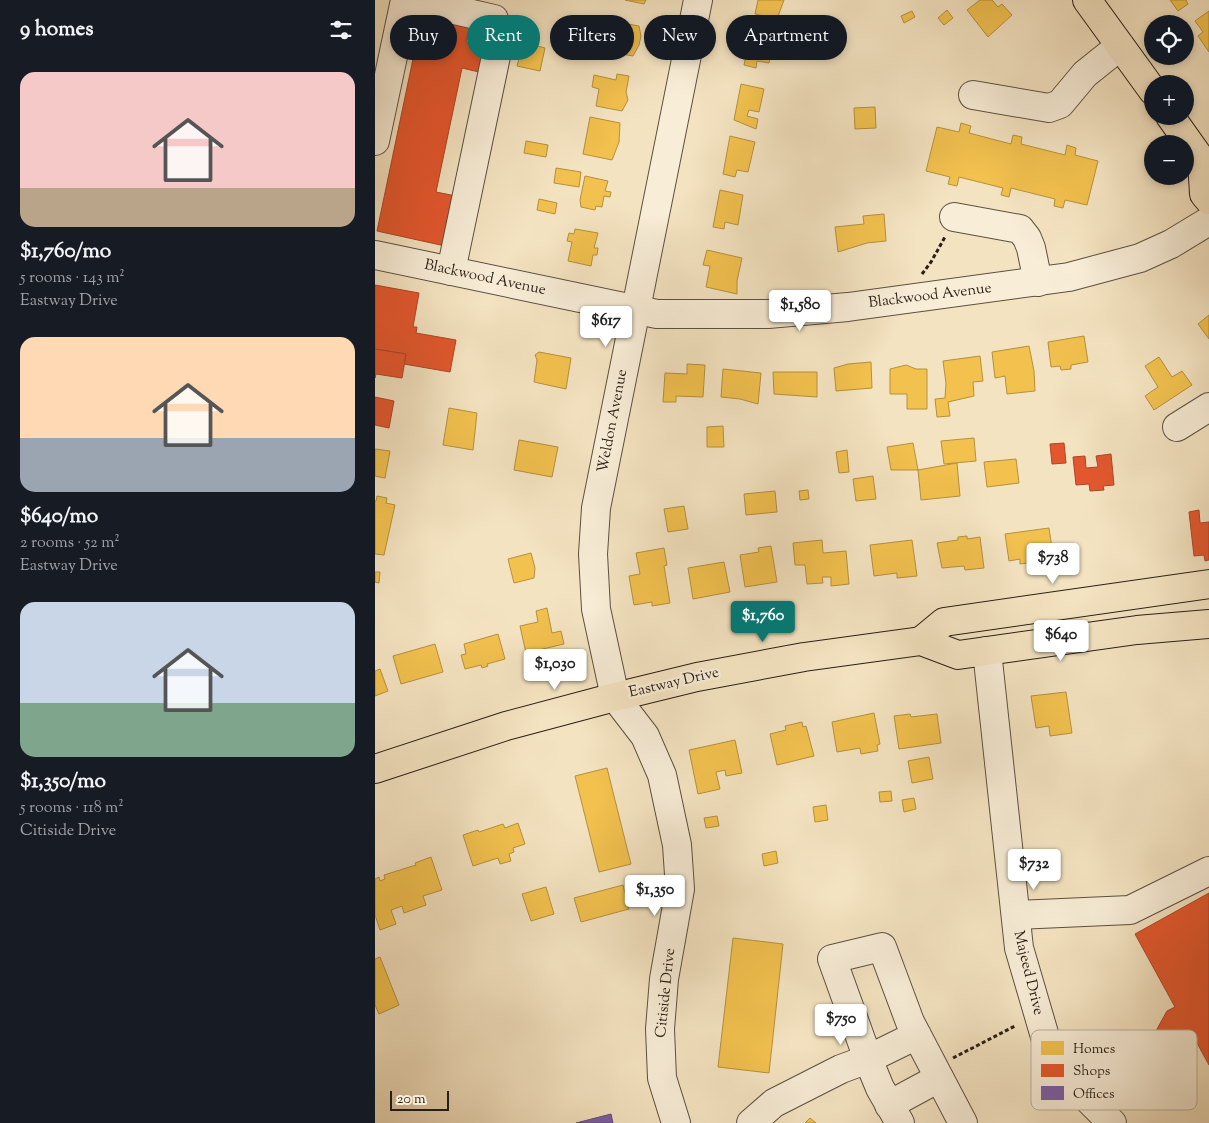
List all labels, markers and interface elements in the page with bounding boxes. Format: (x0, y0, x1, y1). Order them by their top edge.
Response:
text: 9 homes (20, 15, 93, 45)
chip: Buy (390, 15, 457, 60)
chip: Rent (467, 15, 540, 60)
chip: Filters (550, 15, 634, 60)
chip: New (644, 15, 716, 60)
chip: Apartment (726, 15, 847, 60)
map controls (1144, 15, 1194, 185)
button: locate (1144, 15, 1194, 65)
icon: filters (327, 16, 355, 44)
button: + (1144, 75, 1194, 125)
icon: home (143, 105, 233, 195)
button: − (1144, 135, 1194, 185)
text: $1,760/mo (20, 237, 111, 267)
street label: Blackwood Avenue (422, 255, 548, 301)
text: 5 rooms · 143 m² (20, 267, 125, 290)
street label: Blackwood Avenue (867, 278, 993, 314)
text: Eastway Drive (20, 290, 118, 313)
pin: $1,580 (759, 290, 841, 332)
text: $1,580 (780, 294, 820, 317)
pin: $617 (576, 306, 636, 348)
text: $617 (591, 310, 621, 333)
street label: Weldon Avenue (593, 368, 633, 474)
icon: home (143, 370, 233, 460)
text: $640/mo (20, 502, 98, 532)
text: 2 rooms · 52 m² (20, 532, 120, 555)
pin: $738 (1023, 542, 1083, 585)
text: $738 (1037, 547, 1069, 570)
text: Eastway Drive (20, 555, 118, 578)
pin: $1,760 (722, 600, 804, 643)
text: $1,760 (742, 605, 784, 628)
pin: $640 (1031, 620, 1091, 662)
text: $640 (1045, 624, 1077, 647)
icon: home (143, 635, 233, 725)
pin: $1,030 (514, 648, 596, 691)
text: $1,030 (535, 653, 575, 676)
street label: Eastway Drive (627, 662, 721, 704)
text: $1,350/mo (20, 767, 106, 797)
text: 5 rooms · 118 m² (20, 797, 124, 820)
text: Citiside Drive (20, 820, 116, 843)
pin: $732 (1004, 848, 1064, 891)
text: $732 (1019, 853, 1049, 876)
pin: $1,350 (614, 874, 696, 917)
text: $1,350 (636, 879, 674, 902)
street label: Majeed Drive (1007, 929, 1049, 1017)
street label: Citiside Drive (651, 947, 681, 1039)
pin: $750 (811, 1004, 871, 1046)
text: $750 (826, 1008, 856, 1031)
legend (1031, 1030, 1197, 1110)
text: Homes (1073, 1040, 1115, 1060)
text: Shops (1073, 1062, 1110, 1082)
text: Offices (1073, 1085, 1115, 1105)
scale bar (390, 1088, 449, 1111)
text: 20 m (397, 1090, 426, 1110)

